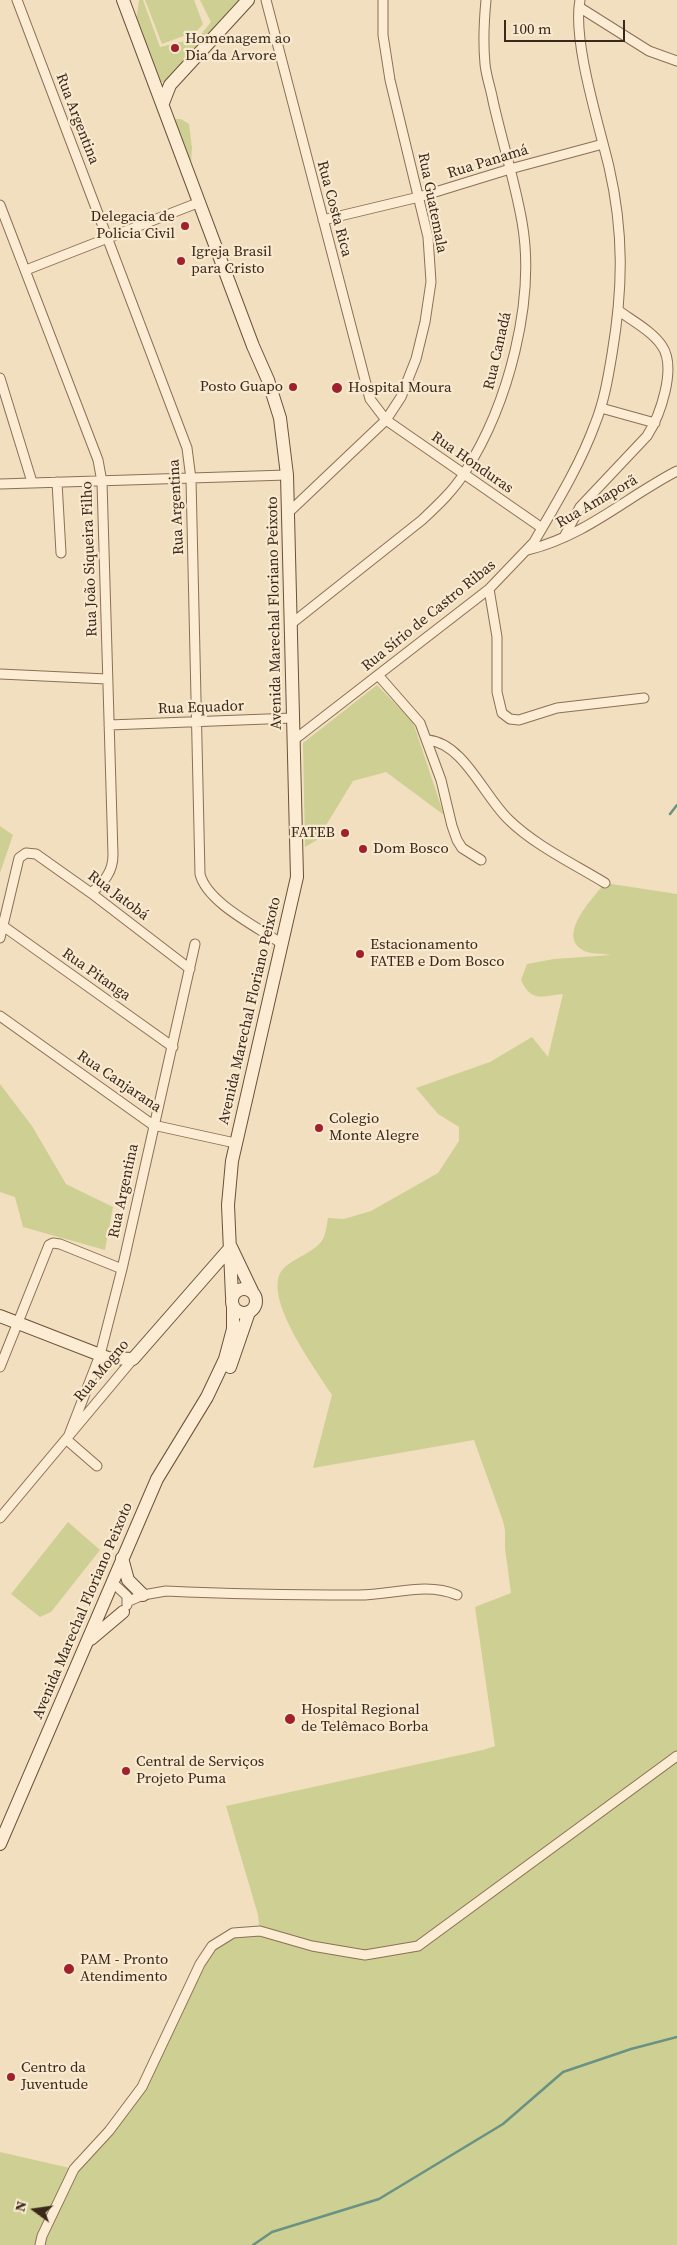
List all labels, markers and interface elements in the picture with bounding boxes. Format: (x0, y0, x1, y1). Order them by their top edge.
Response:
scale bar (507, 10, 628, 42)
text: 100 m (512, 18, 552, 39)
place label: Homenagem ao Dia da Arvore (185, 30, 291, 65)
marker: Homenagem ao Dia da Arvore (169, 42, 181, 54)
street label: Rua Argentina (51, 71, 103, 167)
street label: Rua Panamá (445, 141, 531, 183)
street label: Rua Guatemala (413, 151, 451, 255)
street label: Rua Costa Rica (313, 159, 355, 259)
place label: Delegacia de Policia Civil (91, 208, 175, 243)
marker: Delegacia de Policia Civil (179, 220, 191, 232)
place label: Igreja Brasil para Cristo (191, 243, 272, 278)
marker: Igreja Brasil para Cristo (175, 255, 187, 267)
street label: Rua Canadá (480, 310, 516, 392)
place label: Posto Guapo (200, 378, 283, 396)
place label: Hospital Moura (348, 379, 452, 397)
marker: Posto Guapo (287, 381, 299, 393)
marker: Hospital Moura (330, 381, 344, 395)
street label: Rua Honduras (428, 428, 516, 498)
street label: Rua Argentina (166, 459, 188, 555)
street label: Rua Amaporã (553, 471, 641, 533)
street label: Rua João Siqueira Filho (78, 481, 102, 637)
street label: Avenida Marechal Floriano Peixoto (264, 496, 286, 730)
street label: Rua Sírio de Castro Ribas (358, 556, 500, 676)
street label: Rua Equador (158, 697, 244, 719)
place label: FATEB (291, 824, 335, 842)
marker: FATEB (339, 827, 351, 839)
place label: Dom Bosco (373, 840, 449, 858)
marker: Dom Bosco (357, 843, 369, 855)
street label: Rua Jatobá (84, 867, 152, 925)
street label: Avenida Marechal Floriano Peixoto (215, 895, 285, 1127)
place label: Estacionamento FATEB e Dom Bosco (370, 936, 504, 971)
street label: Rua Pitanga (58, 945, 134, 1005)
marker: Estacionamento FATEB e Dom Bosco (354, 948, 366, 960)
street label: Rua Canjarana (73, 1047, 165, 1117)
place label: Colegio Monte Alegre (329, 1110, 419, 1145)
marker: Colegio Monte Alegre (313, 1122, 325, 1134)
street label: Rua Argentina (105, 1142, 143, 1240)
street label: Rua Mogno (71, 1336, 133, 1406)
street label: Avenida Marechal Floriano Peixoto (29, 1500, 137, 1722)
place label: Hospital Regional de Telêmaco Borba (301, 1701, 429, 1736)
marker: Hospital Regional de Telêmaco Borba (283, 1712, 297, 1726)
place label: Central de Serviços Projeto Puma (136, 1753, 264, 1788)
marker: Central de Serviços Projeto Puma (120, 1765, 132, 1777)
place label: PAM - Pronto Atendimento (80, 1951, 168, 1986)
marker: PAM - Pronto Atendimento (62, 1962, 76, 1976)
place label: Centro da Juventude (21, 2059, 88, 2094)
marker: Centro da Juventude (5, 2071, 17, 2083)
north arrow (10, 2185, 60, 2235)
text: N (10, 2199, 31, 2214)

